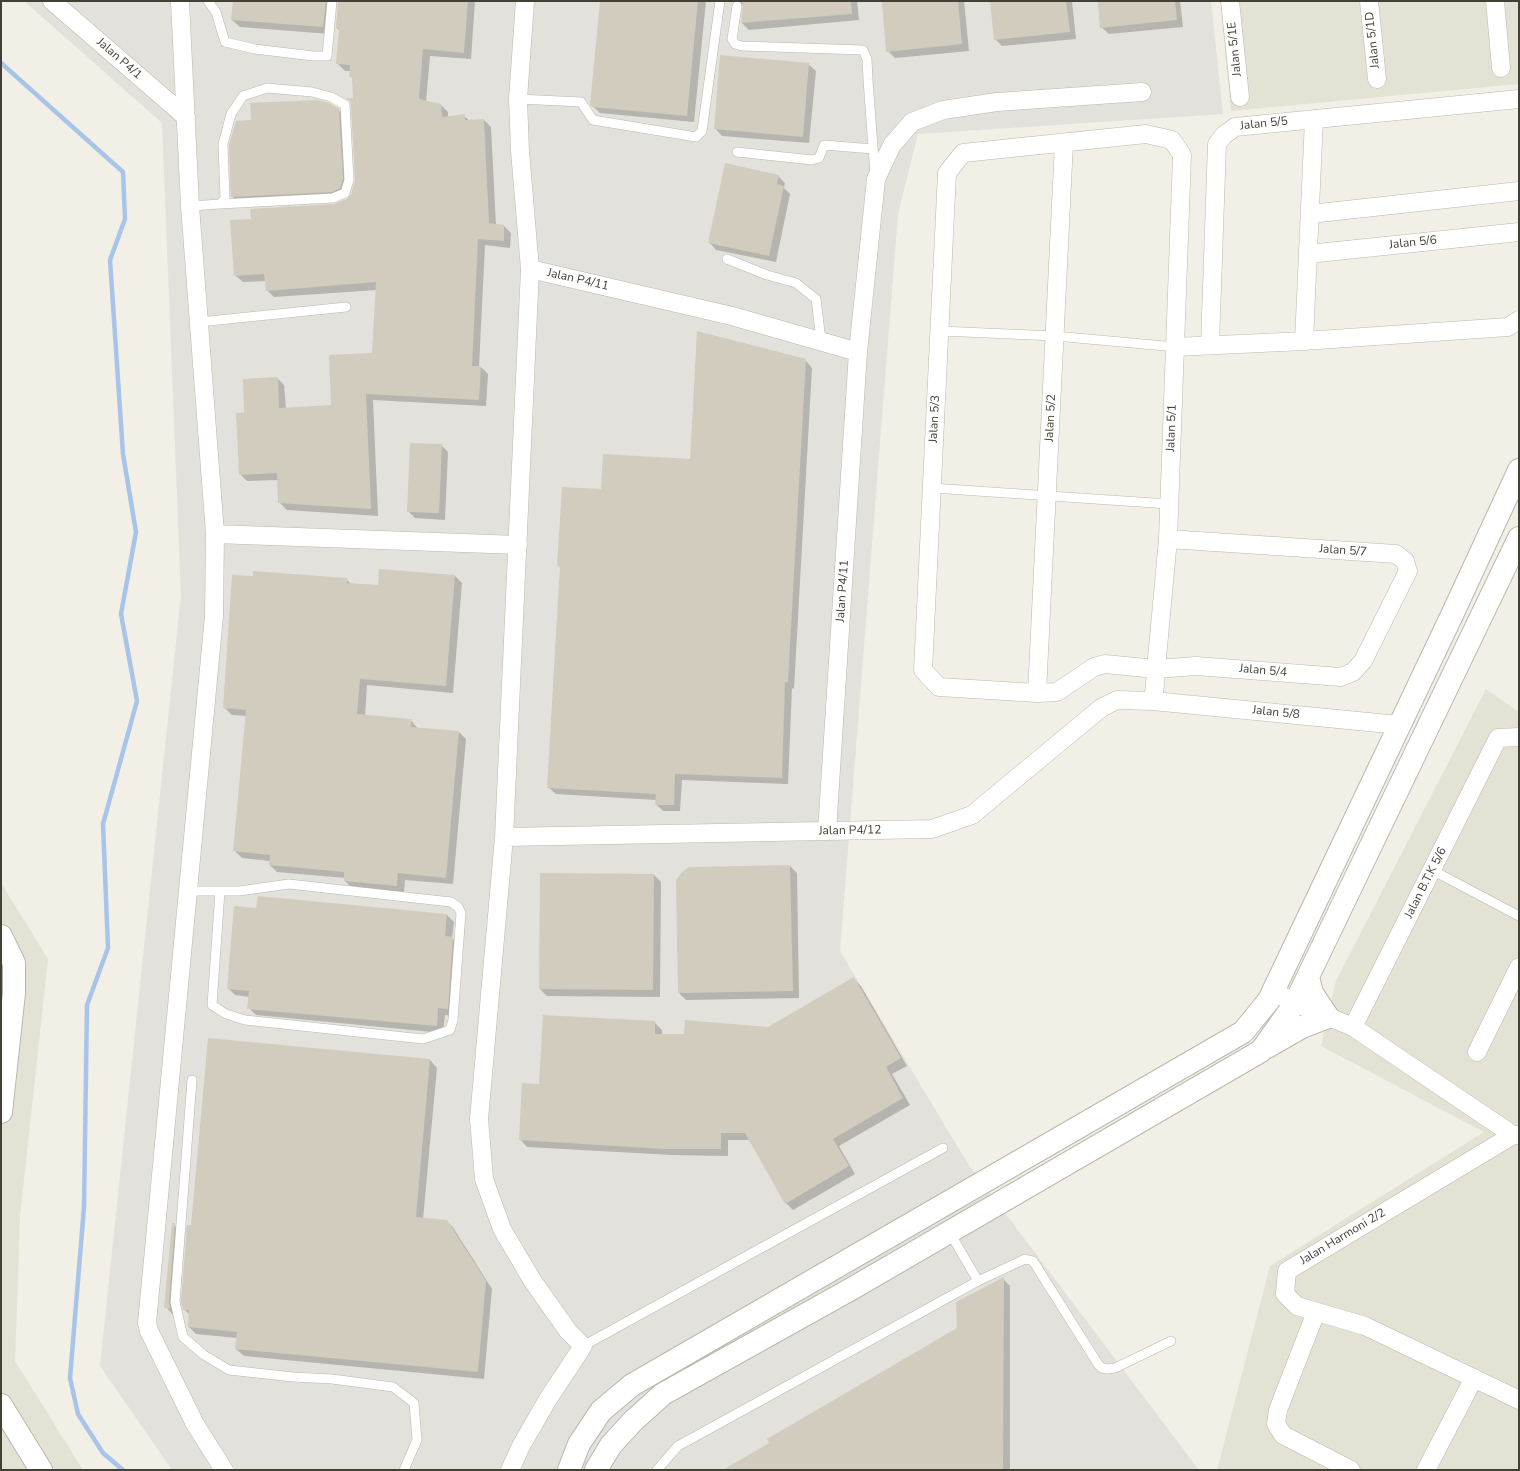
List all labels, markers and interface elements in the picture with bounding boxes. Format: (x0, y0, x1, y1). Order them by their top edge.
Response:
street label: Jalan 5/1D (1363, 11, 1383, 69)
street label: Jalan 5/1E (1225, 21, 1245, 77)
street label: Jalan P4/1 (93, 35, 145, 83)
street label: Jalan 5/5 (1239, 114, 1289, 134)
street label: Jalan 5/6 (1388, 233, 1438, 253)
street label: Jalan P4/11 (546, 266, 610, 294)
street label: Jalan 5/2 (1043, 394, 1059, 442)
street label: Jalan 5/3 (927, 395, 943, 443)
street label: Jalan 5/1 (1164, 404, 1180, 452)
street label: Jalan 5/7 (1319, 542, 1367, 560)
street label: Jalan P4/11 (834, 559, 852, 623)
street label: Jalan 5/4 (1239, 662, 1287, 680)
street label: Jalan 5/8 (1251, 703, 1301, 723)
street label: Jalan P4/12 (819, 823, 881, 839)
street label: Jalan B.T.K 5/6 (1402, 845, 1450, 921)
street label: Jalan Harmoni 2/2 (1298, 1206, 1388, 1268)

